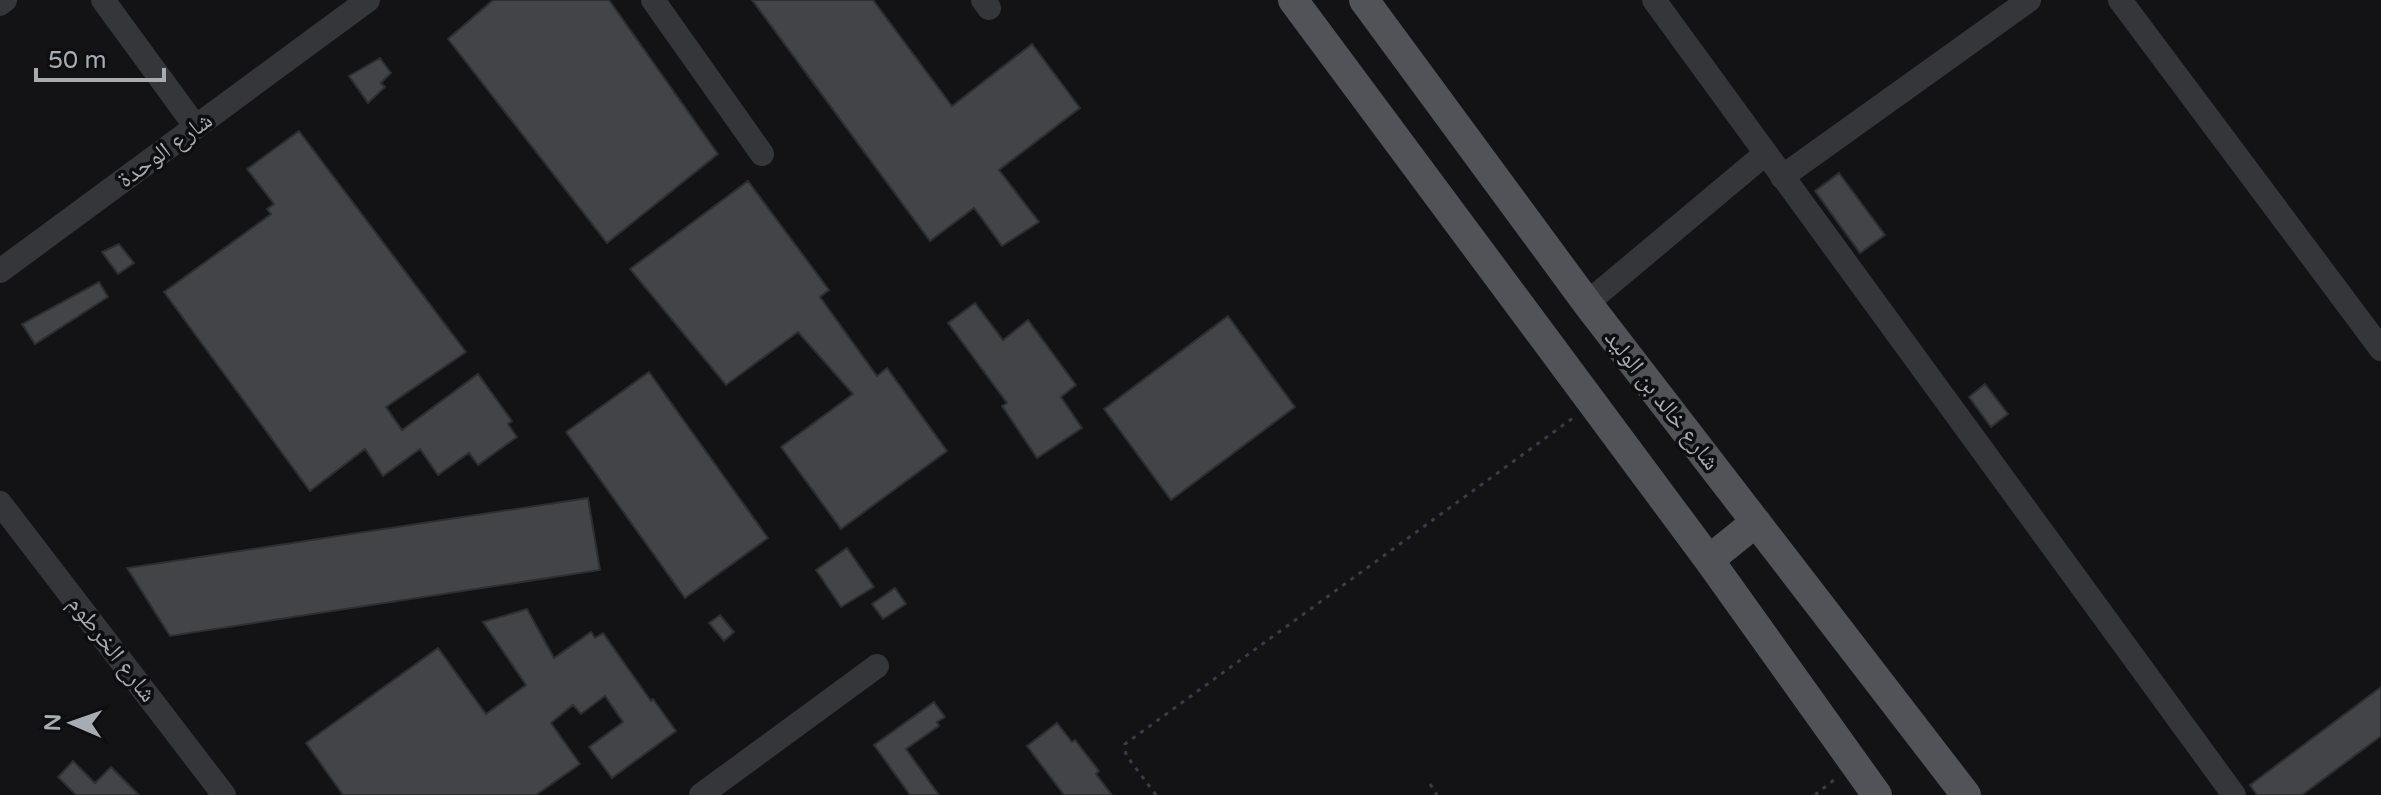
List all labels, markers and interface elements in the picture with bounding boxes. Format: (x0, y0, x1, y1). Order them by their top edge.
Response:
scale bar (36, 32, 164, 82)
text: 50 m (48, 46, 106, 75)
street label: شارع الوحدة (112, 106, 218, 194)
street label: شارع خالد بن الوليد (1598, 324, 1726, 476)
street label: شارع الخرطوم (61, 590, 163, 709)
north arrow (32, 683, 112, 763)
text: N (40, 713, 66, 732)

